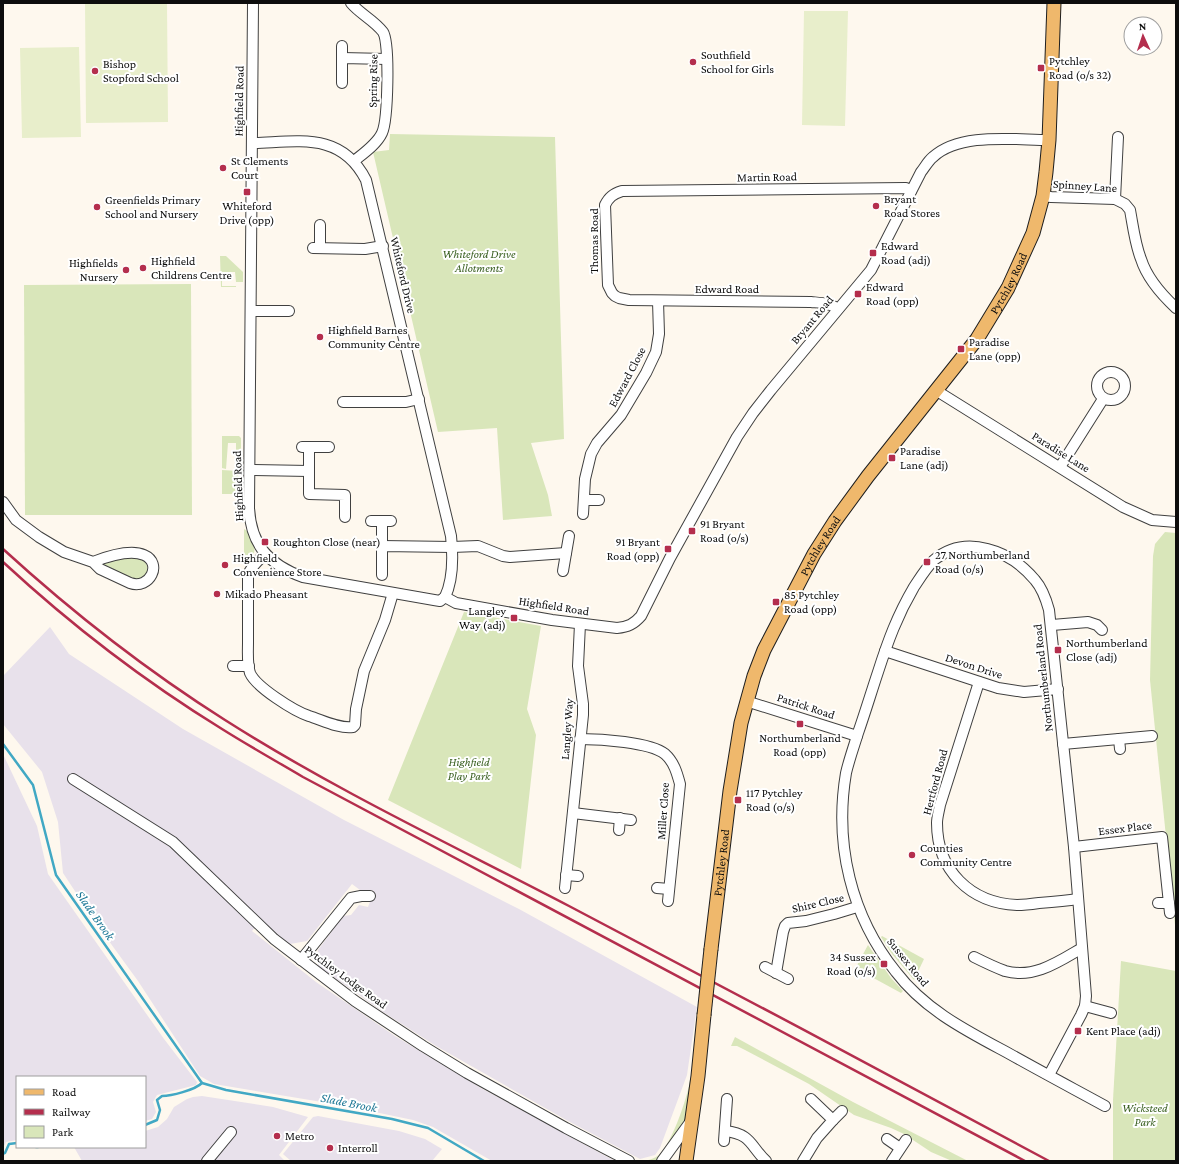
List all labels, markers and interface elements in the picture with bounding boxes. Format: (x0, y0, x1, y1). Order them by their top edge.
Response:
north arrow (1123, 16, 1163, 56)
text: N (1138, 20, 1147, 32)
place label: Southfield School for Girls (701, 48, 774, 76)
street label: Spring Rise (366, 54, 380, 108)
place label: Pytchley Road (o/s 32) (1049, 54, 1112, 82)
place label: Bishop Stopford School (103, 57, 179, 85)
marker: Southfield School for Girls (688, 57, 698, 67)
marker: Pytchley Road (o/s 32) (1036, 63, 1046, 73)
street label: Highfield Road (231, 65, 247, 137)
marker: Bishop Stopford School (90, 66, 100, 76)
place label: St Clements Court (231, 154, 289, 182)
marker: St Clements Court (218, 163, 228, 173)
street label: Martin Road (737, 169, 798, 185)
street label: Spinney Lane (1052, 177, 1118, 195)
marker: Whiteford Drive (opp) (242, 187, 252, 197)
place label: Bryant Road Stores (884, 192, 940, 220)
place label: Greenfields Primary School and Nursery (105, 193, 201, 221)
place label: Whiteford Drive (opp) (219, 199, 275, 227)
marker: Bryant Road Stores (871, 201, 881, 211)
marker: Greenfields Primary School and Nursery (92, 202, 102, 212)
street label: Thomas Road (587, 208, 601, 274)
street label: Whiteford Drive (387, 235, 419, 315)
place label: Edward Road (adj) (881, 239, 931, 267)
park label: Whiteford Drive Allotments (443, 247, 516, 275)
marker: Edward Road (adj) (868, 248, 878, 258)
street label: Pytchley Road (987, 250, 1030, 317)
place label: Highfield Childrens Centre (151, 254, 232, 282)
place label: Highfields Nursery (69, 256, 118, 284)
marker: Highfield Childrens Centre (138, 263, 148, 273)
marker: Highfields Nursery (121, 265, 131, 275)
place label: Edward Road (opp) (866, 280, 919, 308)
street label: Edward Road (695, 282, 760, 296)
marker: Edward Road (opp) (853, 289, 863, 299)
street label: Bryant Road (788, 292, 837, 347)
place label: Highfield Barnes Community Centre (328, 323, 420, 351)
marker: Highfield Barnes Community Centre (315, 332, 325, 342)
place label: Paradise Lane (opp) (969, 335, 1021, 363)
marker: Paradise Lane (opp) (956, 344, 966, 354)
street label: Edward Close (605, 345, 649, 409)
street label: Paradise Lane (1029, 429, 1093, 475)
place label: Paradise Lane (adj) (900, 444, 949, 472)
street label: Highfield Road (230, 450, 246, 522)
marker: Paradise Lane (adj) (887, 453, 897, 463)
street label: Pytchley Road (797, 513, 844, 578)
place label: 91 Bryant Road (o/s) (700, 517, 749, 545)
marker: 91 Bryant Road (o/s) (687, 526, 697, 536)
place label: Roughton Close (near) (273, 535, 381, 549)
place label: 91 Bryant Road (opp) (607, 535, 661, 563)
marker: Roughton Close (near) (260, 537, 270, 547)
marker: 91 Bryant Road (opp) (663, 544, 673, 554)
place label: 27 Northumberland Road (o/s) (935, 548, 1031, 576)
place label: Highfield Convenience Store (233, 551, 322, 579)
marker: 27 Northumberland Road (o/s) (922, 557, 932, 567)
marker: Highfield Convenience Store (220, 560, 230, 570)
place label: Mikado Pheasant (225, 587, 309, 601)
place label: 85 Pytchley Road (opp) (784, 588, 839, 616)
marker: Mikado Pheasant (212, 589, 222, 599)
street label: Highfield Road (518, 594, 591, 619)
marker: 85 Pytchley Road (opp) (771, 597, 781, 607)
place label: Langley Way (adj) (459, 604, 506, 632)
marker: Langley Way (adj) (509, 613, 519, 623)
street label: Northumberland Road (1030, 623, 1056, 733)
place label: Northumberland Close (adj) (1066, 636, 1148, 664)
marker: Northumberland Close (adj) (1053, 645, 1063, 655)
street label: Devon Drive (944, 650, 1004, 682)
street label: Patrick Road (775, 690, 837, 722)
street label: Langley Way (558, 697, 576, 760)
marker: Northumberland Road (opp) (795, 719, 805, 729)
place label: Northumberland Road (opp) (759, 731, 841, 759)
street label: Hertford Road (919, 747, 951, 817)
park label: Highfield Play Park (448, 755, 491, 783)
street label: Miller Close (654, 782, 672, 840)
place label: 117 Pytchley Road (o/s) (746, 786, 803, 814)
marker: 117 Pytchley Road (o/s) (733, 795, 743, 805)
street label: Essex Place (1097, 818, 1153, 838)
street label: Pytchley Road (710, 828, 732, 897)
place label: Counties Community Centre (920, 841, 1012, 869)
marker: Counties Community Centre (907, 850, 917, 860)
water label: Slade Brook (73, 888, 119, 944)
street label: Shire Close (791, 890, 845, 916)
street label: Sussex Road (884, 935, 932, 990)
street label: Pytchley Lodge Road (302, 942, 391, 1012)
place label: 34 Sussex Road (o/s) (827, 950, 876, 978)
marker: 34 Sussex Road (o/s) (879, 959, 889, 969)
place label: Kent Place (adj) (1086, 1024, 1161, 1038)
marker: Kent Place (adj) (1073, 1026, 1083, 1036)
legend (16, 1076, 146, 1148)
text: Road (52, 1085, 77, 1099)
water label: Slade Brook (319, 1090, 380, 1116)
park label: Wicksteed Park (1122, 1101, 1168, 1129)
text: Railway (52, 1105, 91, 1119)
text: Park (52, 1125, 74, 1139)
place label: Metro (285, 1129, 314, 1143)
marker: Metro (272, 1131, 282, 1141)
place label: Interroll (338, 1141, 378, 1155)
marker: Interroll (325, 1143, 335, 1153)

